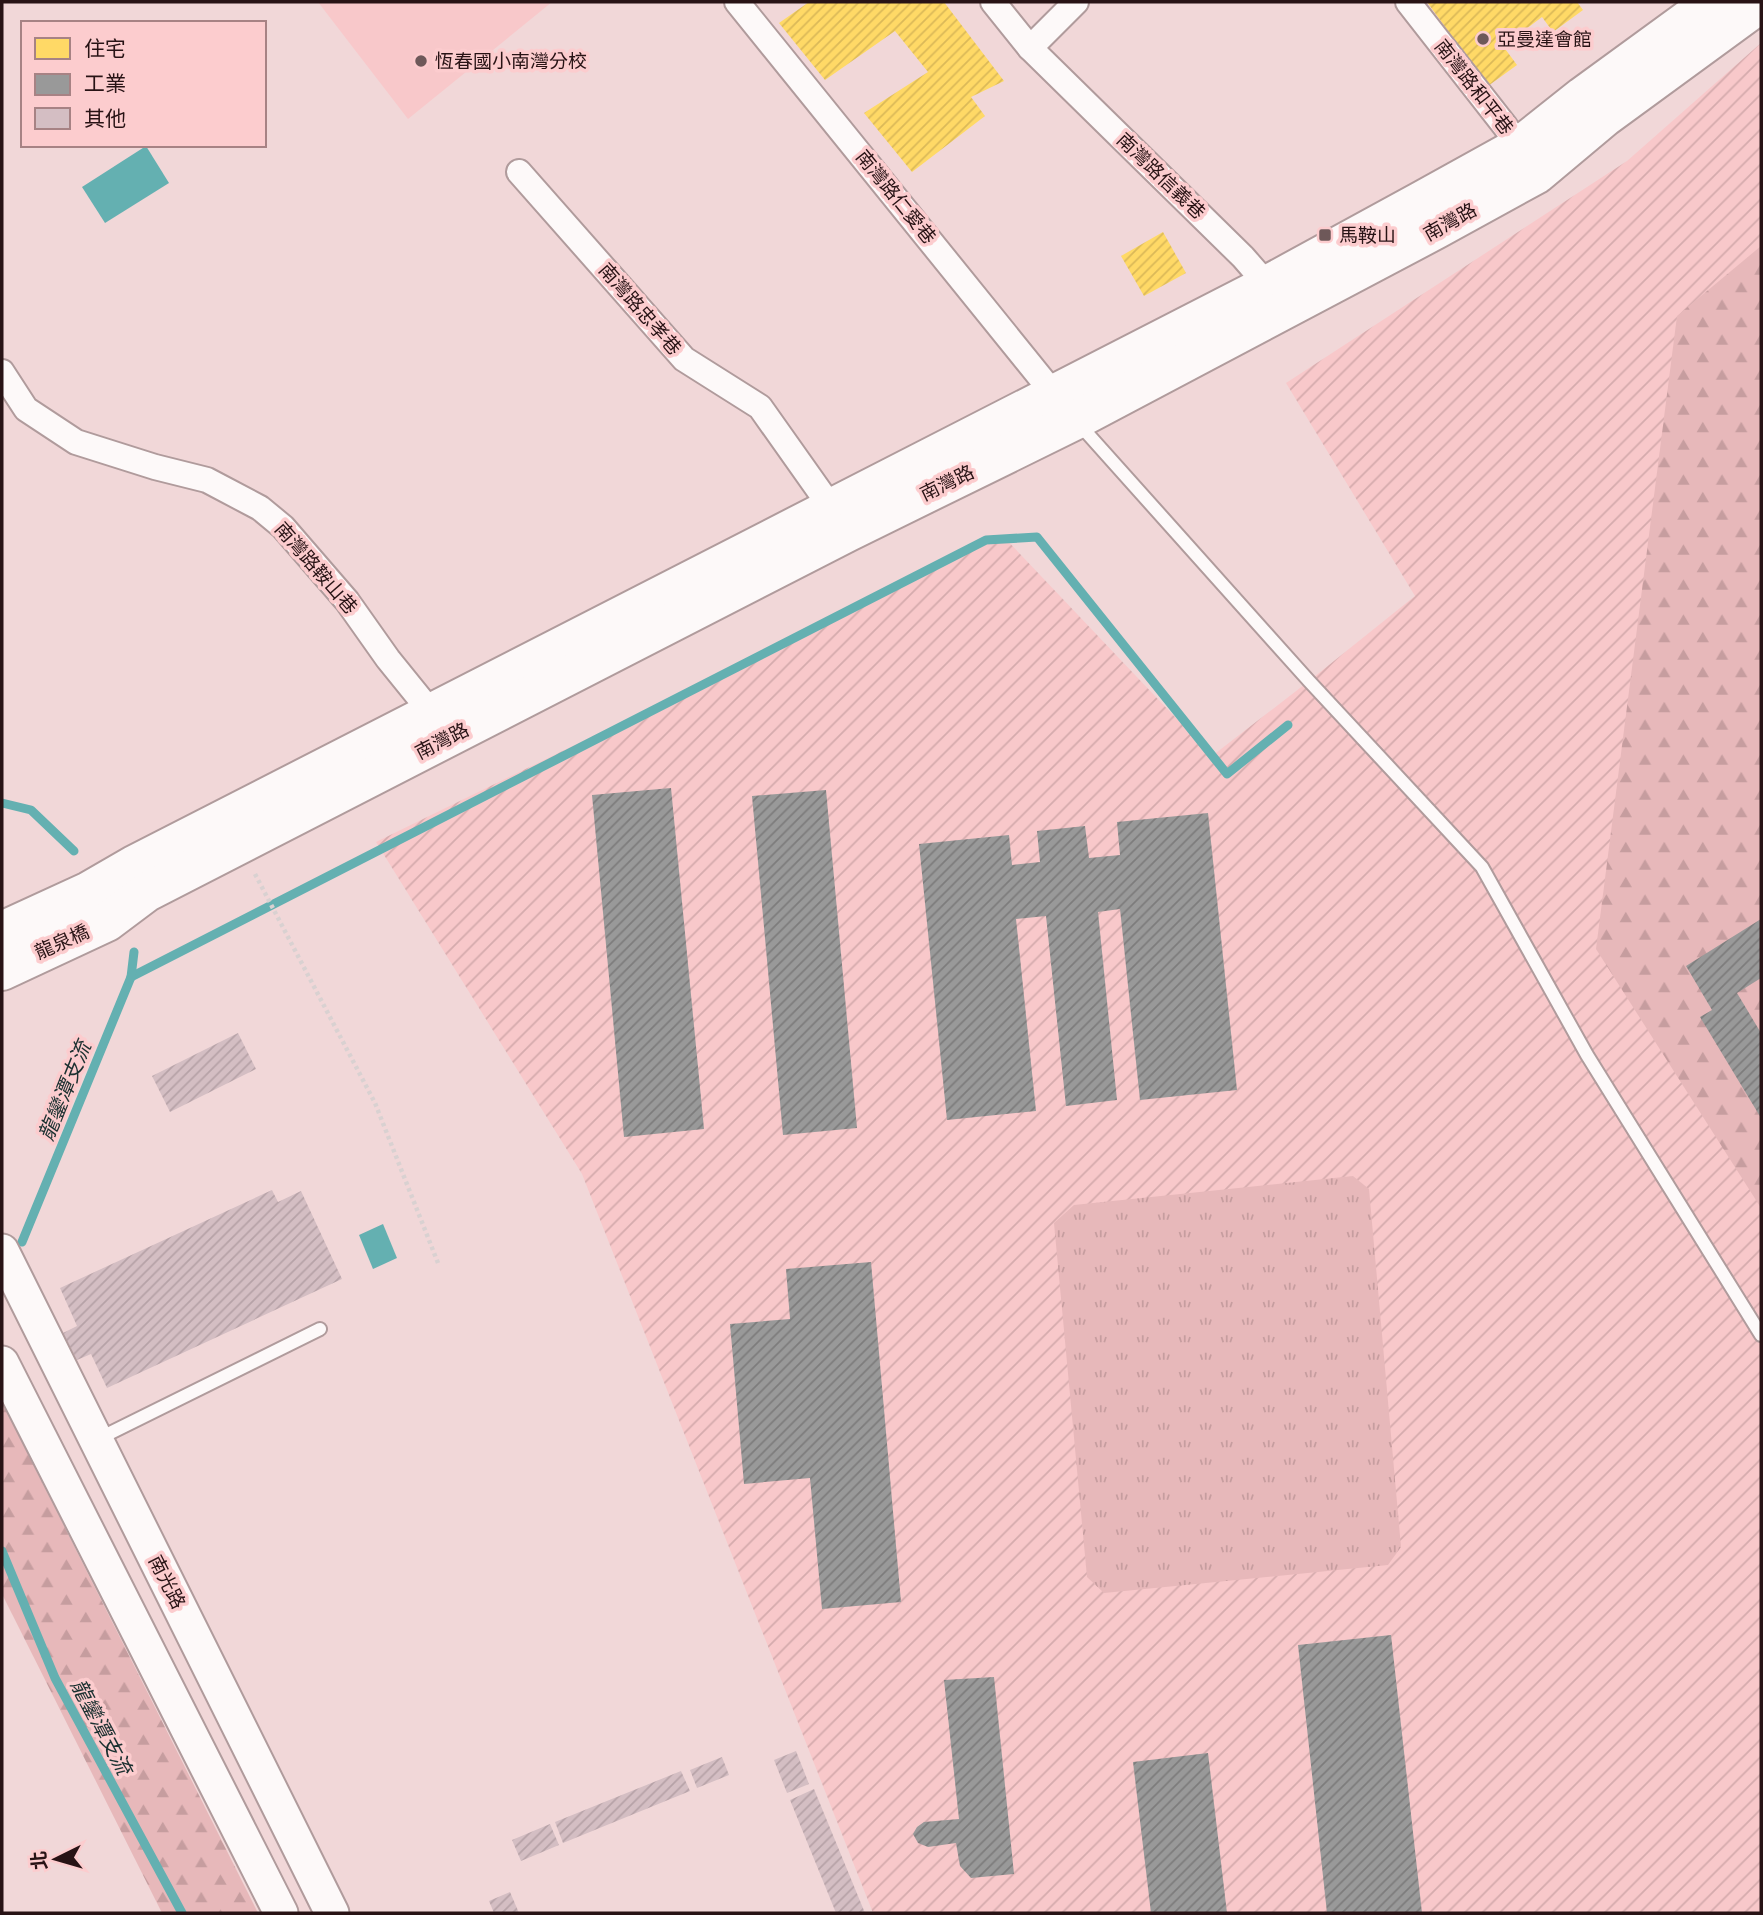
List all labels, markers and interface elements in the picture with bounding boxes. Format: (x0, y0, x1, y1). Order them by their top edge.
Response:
legend (21, 21, 266, 147)
place label: 亞曼達會館 (1497, 28, 1592, 51)
marker: 亞曼達會館 (1475, 31, 1491, 47)
street label: 南灣路和平巷 (1430, 35, 1518, 139)
text: 住宅 (84, 36, 126, 62)
place label: 恆春國小南灣分校 (435, 50, 587, 73)
marker: 恆春國小南灣分校 (413, 53, 429, 69)
text: 工業 (84, 71, 126, 97)
text: 其他 (84, 106, 126, 132)
street label: 南灣路信義巷 (1112, 128, 1210, 224)
street label: 南灣路仁愛巷 (851, 145, 941, 249)
street label: 南灣路 (1419, 198, 1481, 246)
place label: 馬鞍山 (1339, 224, 1396, 247)
marker: 馬鞍山 (1317, 227, 1333, 243)
street label: 南灣路忠孝巷 (594, 258, 686, 360)
street label: 南灣路 (916, 460, 978, 506)
street label: 南灣路鞍山巷 (270, 517, 362, 619)
street label: 南灣路 (411, 718, 473, 764)
street label: 龍泉橋 (31, 920, 93, 964)
water label: 龍鑾潭支流 (33, 1035, 98, 1145)
street label: 南光路 (144, 1551, 190, 1613)
water label: 龍鑾潭支流 (65, 1675, 139, 1782)
north arrow (21, 1824, 91, 1894)
text: 北 (27, 1850, 52, 1871)

